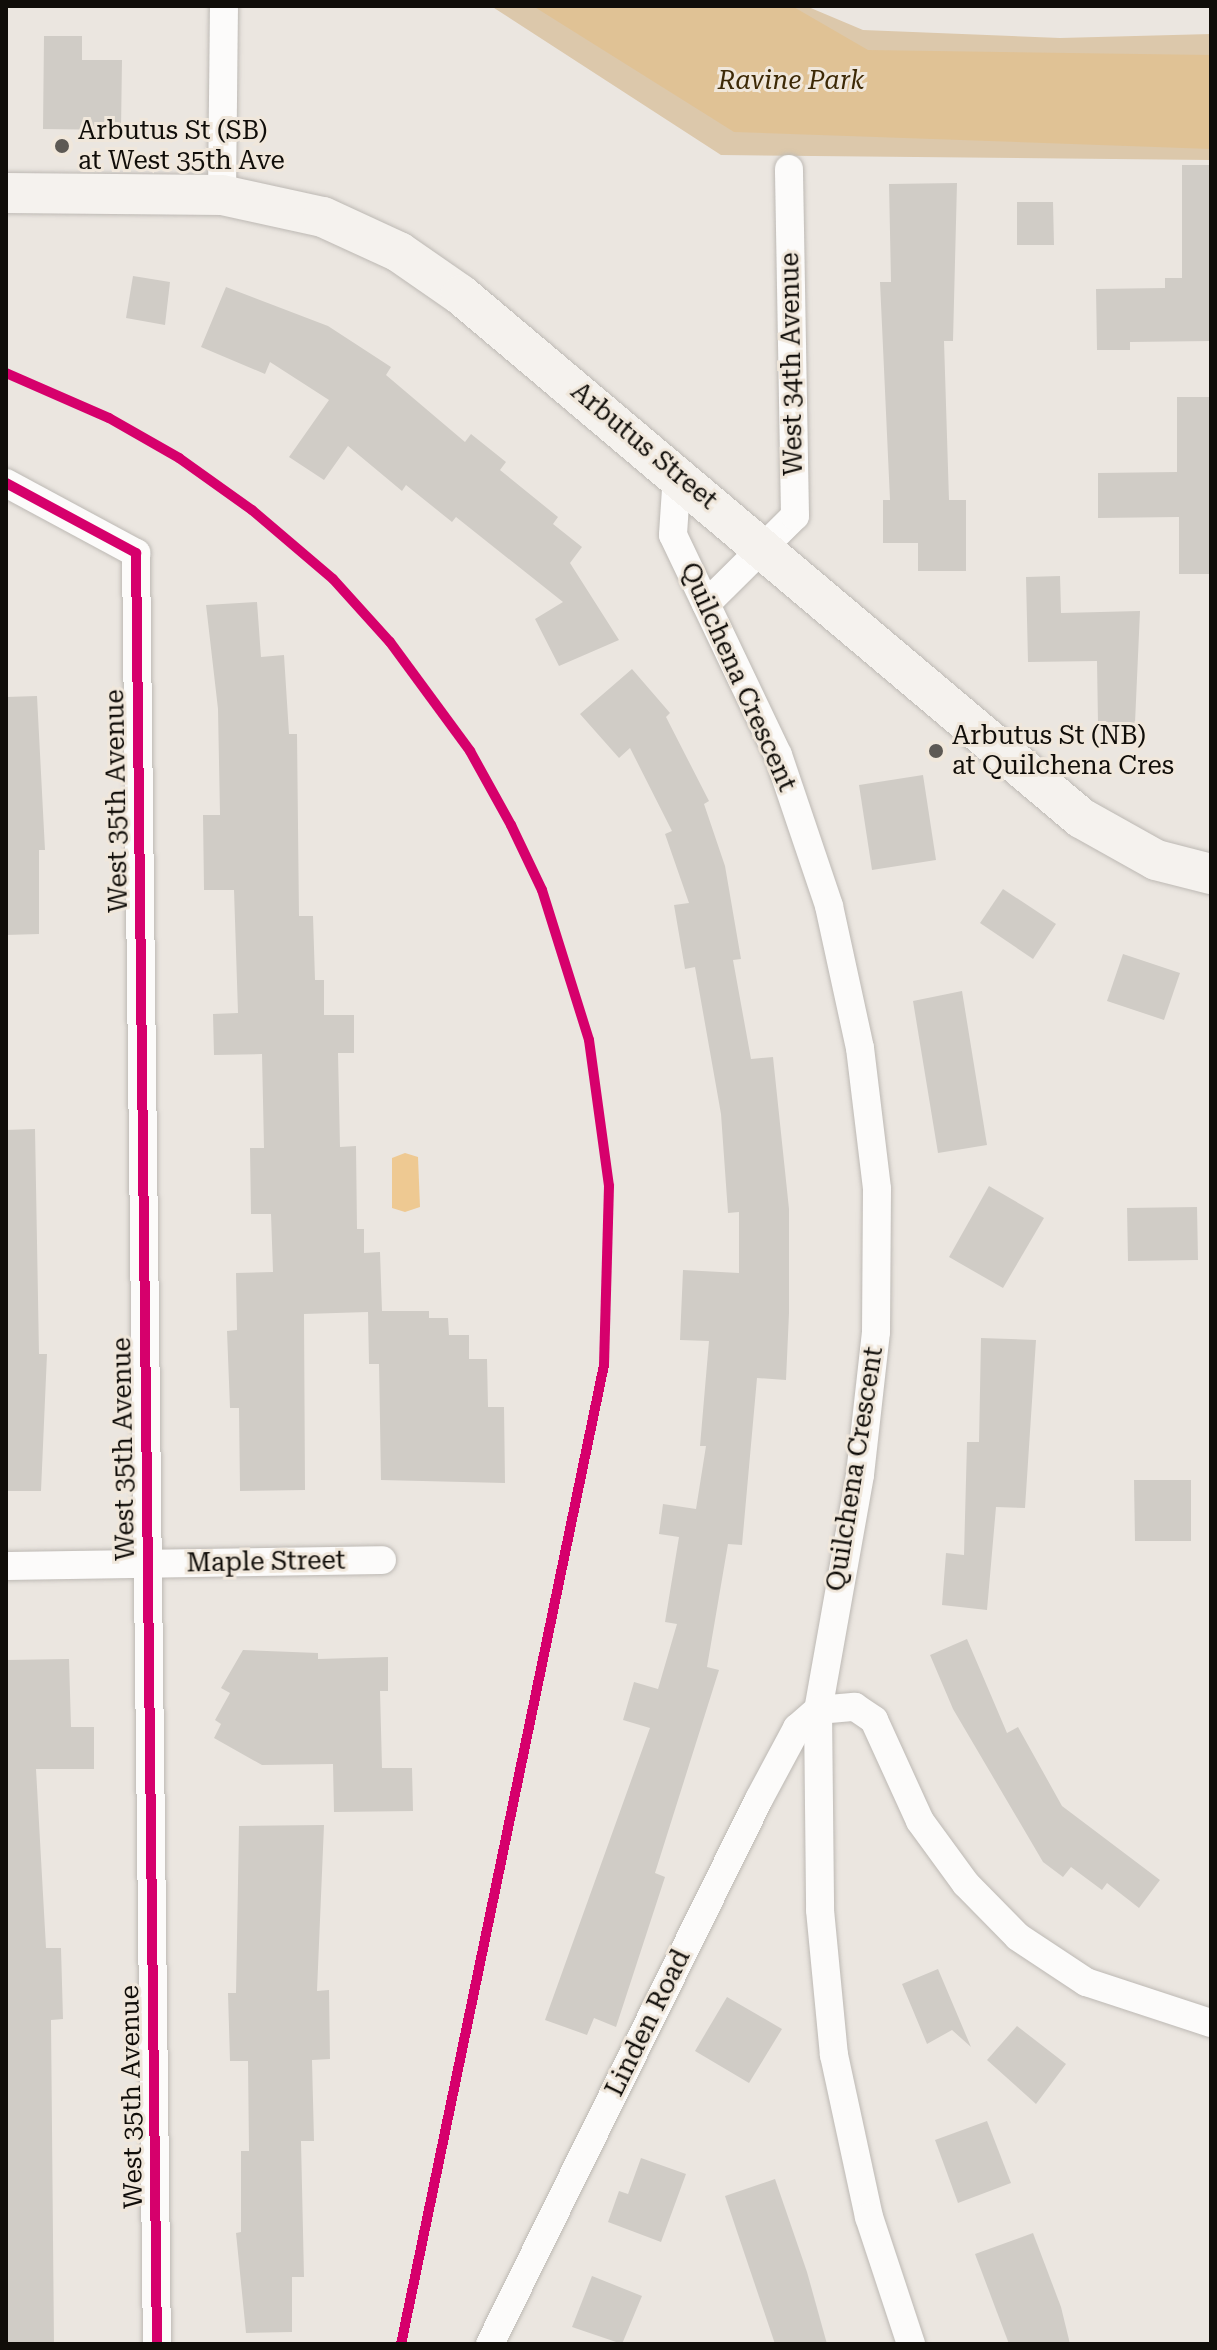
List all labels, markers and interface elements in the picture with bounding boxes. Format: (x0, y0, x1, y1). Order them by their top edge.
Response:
park label: Ravine Park (718, 65, 864, 97)
place label: Arbutus St (SB) at West 35th Ave (78, 115, 285, 176)
marker: Arbutus St (SB) at West 35th Ave (53, 137, 71, 155)
street label: West 34th Avenue (774, 252, 810, 476)
street label: Arbutus Street (565, 376, 723, 516)
street label: Quilchena Crescent (673, 558, 803, 796)
street label: West 35th Avenue (99, 689, 135, 913)
place label: Arbutus St (NB) at Quilchena Cres (952, 720, 1174, 782)
marker: Arbutus St (NB) at Quilchena Cres (927, 742, 945, 760)
street label: West 35th Avenue (106, 1337, 142, 1561)
street label: Quilchena Crescent (820, 1344, 890, 1594)
street label: Maple Street (186, 1545, 346, 1579)
street label: Linden Road (599, 1945, 697, 2101)
street label: West 35th Avenue (114, 1985, 150, 2209)

